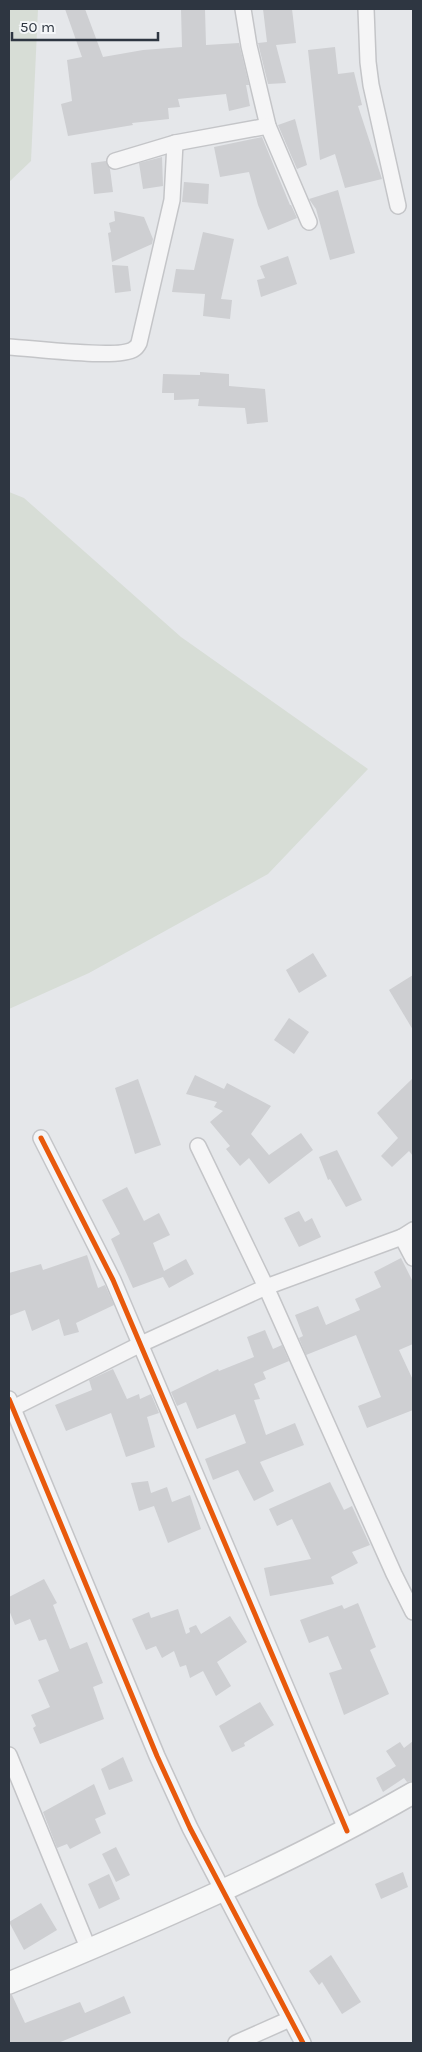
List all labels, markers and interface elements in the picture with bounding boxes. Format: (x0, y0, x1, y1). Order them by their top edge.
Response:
scale bar (12, 10, 159, 42)
text: 50 m (20, 18, 55, 36)

